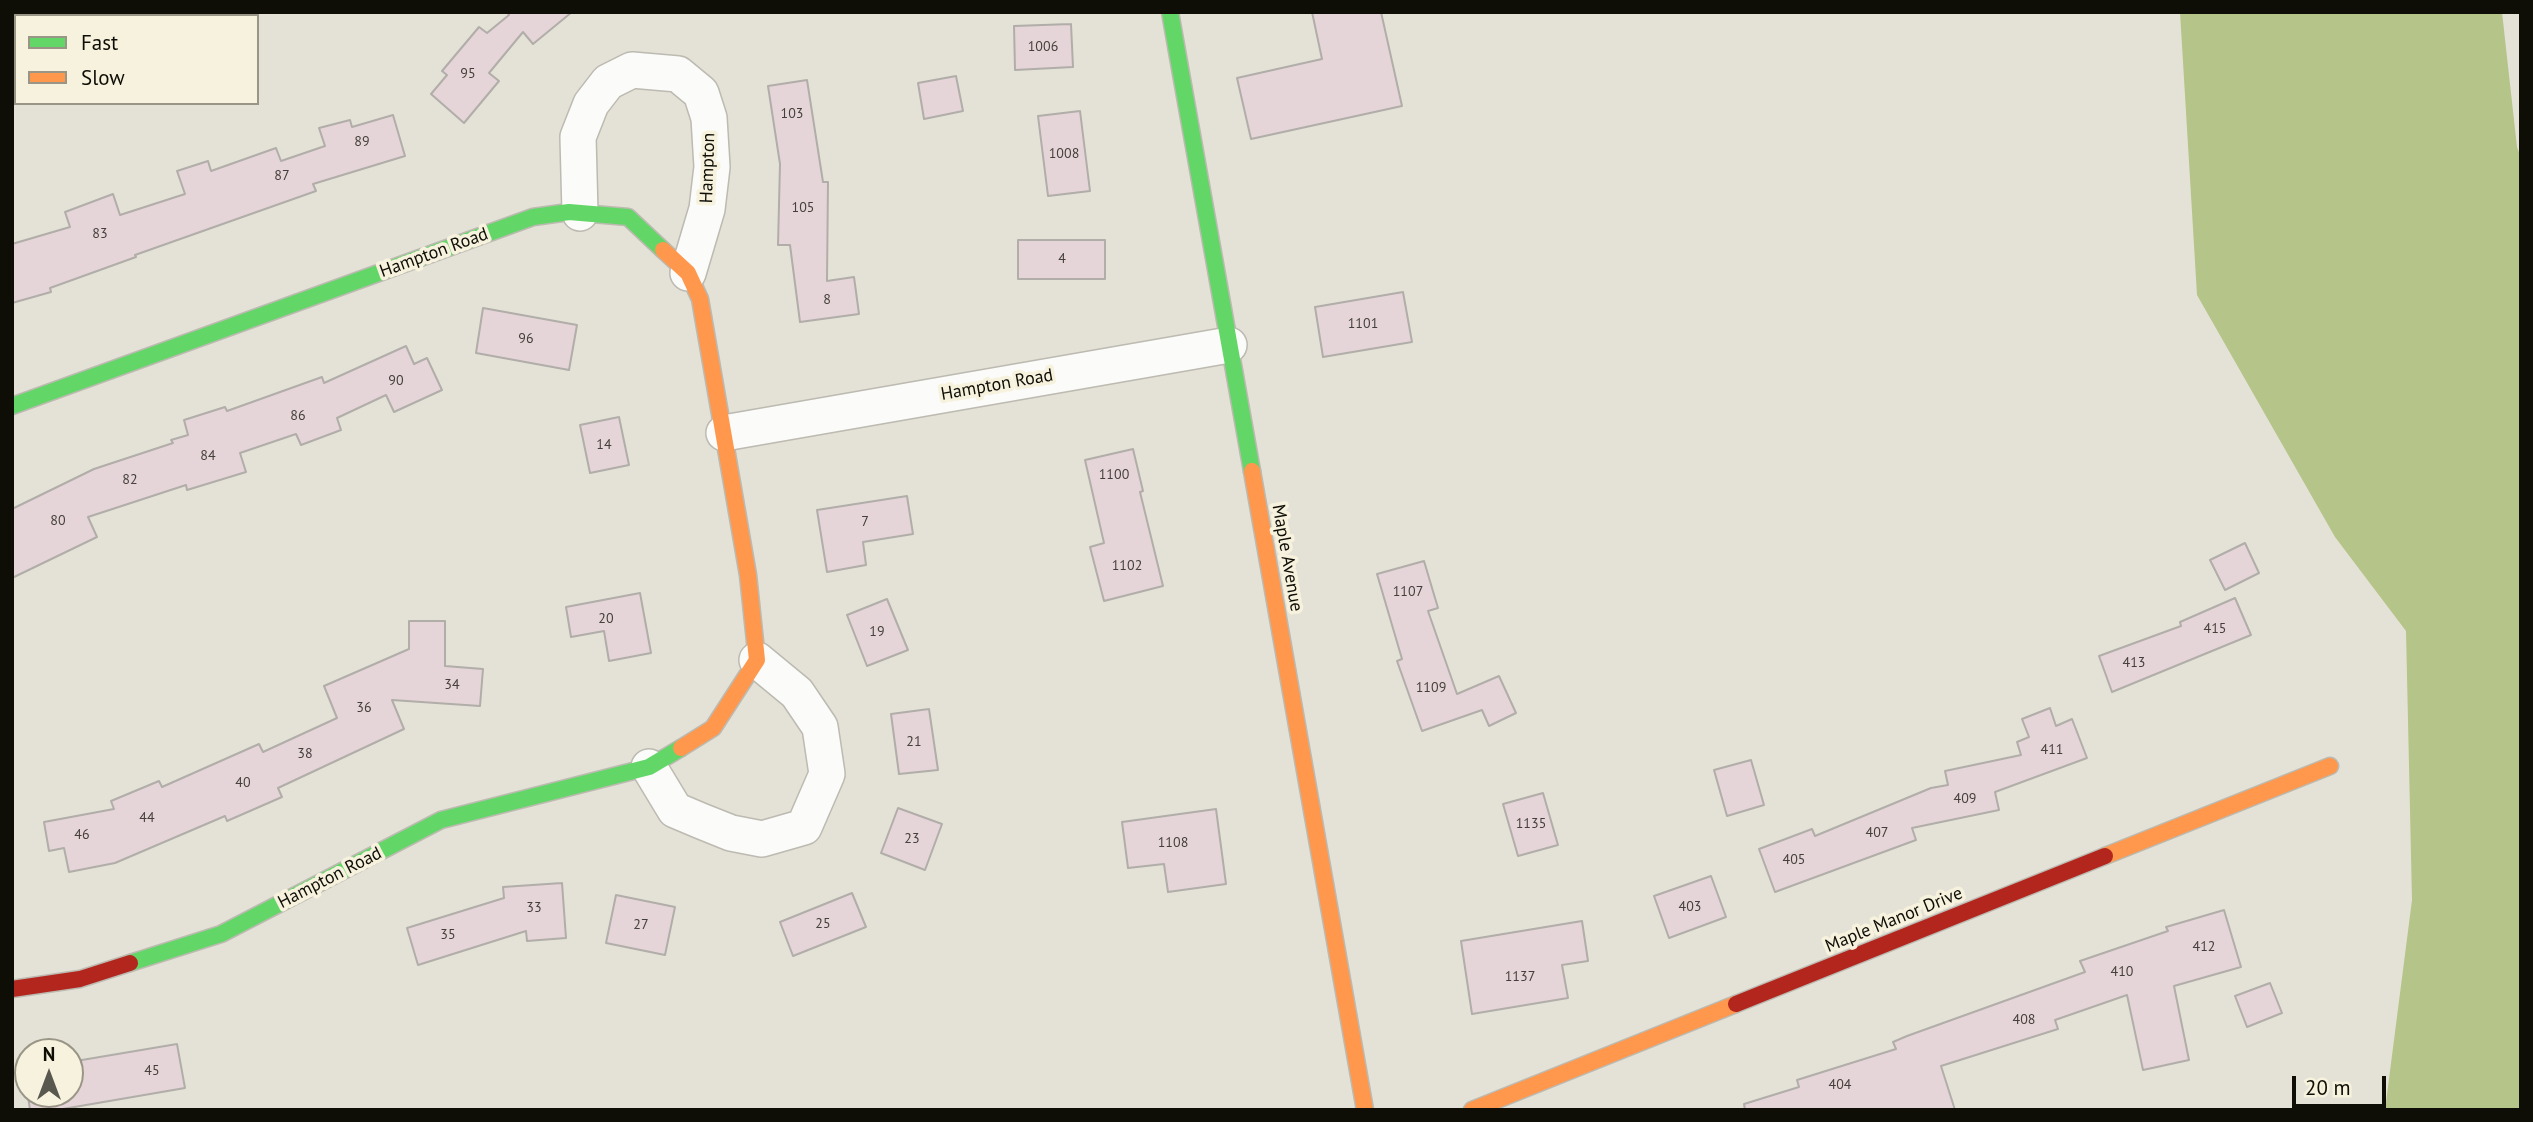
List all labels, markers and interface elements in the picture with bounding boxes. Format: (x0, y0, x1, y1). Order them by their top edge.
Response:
legend (14, 14, 259, 105)
text: Fast (81, 29, 118, 56)
house number: 1006 (1028, 39, 1058, 55)
text: Slow (81, 64, 125, 91)
house number: 95 (460, 66, 476, 82)
house number: 103 (781, 106, 803, 122)
street label: Hampton (696, 132, 720, 204)
house number: 89 (354, 134, 370, 150)
house number: 1008 (1049, 146, 1079, 162)
house number: 87 (274, 168, 290, 184)
house number: 105 (792, 200, 814, 216)
street label: Hampton Road (377, 223, 491, 283)
house number: 83 (92, 226, 108, 242)
house number: 4 (1058, 251, 1066, 267)
house number: 8 (823, 292, 831, 308)
house number: 1101 (1348, 316, 1378, 332)
house number: 96 (518, 331, 534, 347)
street label: Hampton Road (939, 364, 1055, 406)
house number: 90 (388, 373, 404, 389)
house number: 86 (290, 408, 306, 424)
house number: 14 (596, 437, 612, 453)
house number: 84 (200, 448, 216, 464)
house number: 1100 (1099, 467, 1129, 483)
house number: 82 (122, 472, 138, 488)
street label: Maple Avenue (1267, 503, 1307, 613)
house number: 80 (50, 513, 66, 529)
house number: 7 (861, 514, 869, 530)
house number: 1102 (1112, 558, 1142, 574)
house number: 1107 (1393, 584, 1423, 600)
house number: 20 (598, 611, 614, 627)
house number: 415 (2204, 621, 2226, 637)
house number: 19 (869, 624, 885, 640)
house number: 413 (2123, 655, 2145, 671)
house number: 34 (444, 677, 460, 693)
house number: 1109 (1416, 680, 1446, 696)
house number: 36 (356, 700, 372, 716)
house number: 21 (906, 734, 922, 750)
house number: 411 (2041, 742, 2063, 758)
house number: 38 (297, 746, 313, 762)
house number: 40 (235, 775, 251, 791)
house number: 409 (1954, 791, 1976, 807)
house number: 44 (139, 810, 155, 826)
house number: 1135 (1516, 816, 1546, 832)
house number: 407 (1866, 825, 1888, 841)
house number: 46 (74, 827, 90, 843)
house number: 23 (904, 831, 920, 847)
house number: 1108 (1158, 835, 1188, 851)
street label: Hampton Road (274, 843, 386, 913)
house number: 405 (1783, 852, 1805, 868)
street label: Maple Manor Drive (1822, 883, 1966, 957)
house number: 403 (1679, 899, 1701, 915)
house number: 33 (526, 900, 542, 916)
house number: 25 (815, 916, 831, 932)
house number: 27 (633, 917, 649, 933)
house number: 35 (440, 927, 456, 943)
house number: 412 (2193, 939, 2215, 955)
house number: 410 (2111, 964, 2133, 980)
house number: 1137 (1505, 969, 1535, 985)
house number: 408 (2013, 1012, 2035, 1028)
north arrow (14, 1038, 84, 1108)
text: N (43, 1042, 55, 1066)
scale bar (2295, 1062, 2390, 1106)
house number: 45 (144, 1063, 160, 1079)
text: 20 m (2305, 1074, 2351, 1101)
house number: 404 (1829, 1077, 1851, 1093)

